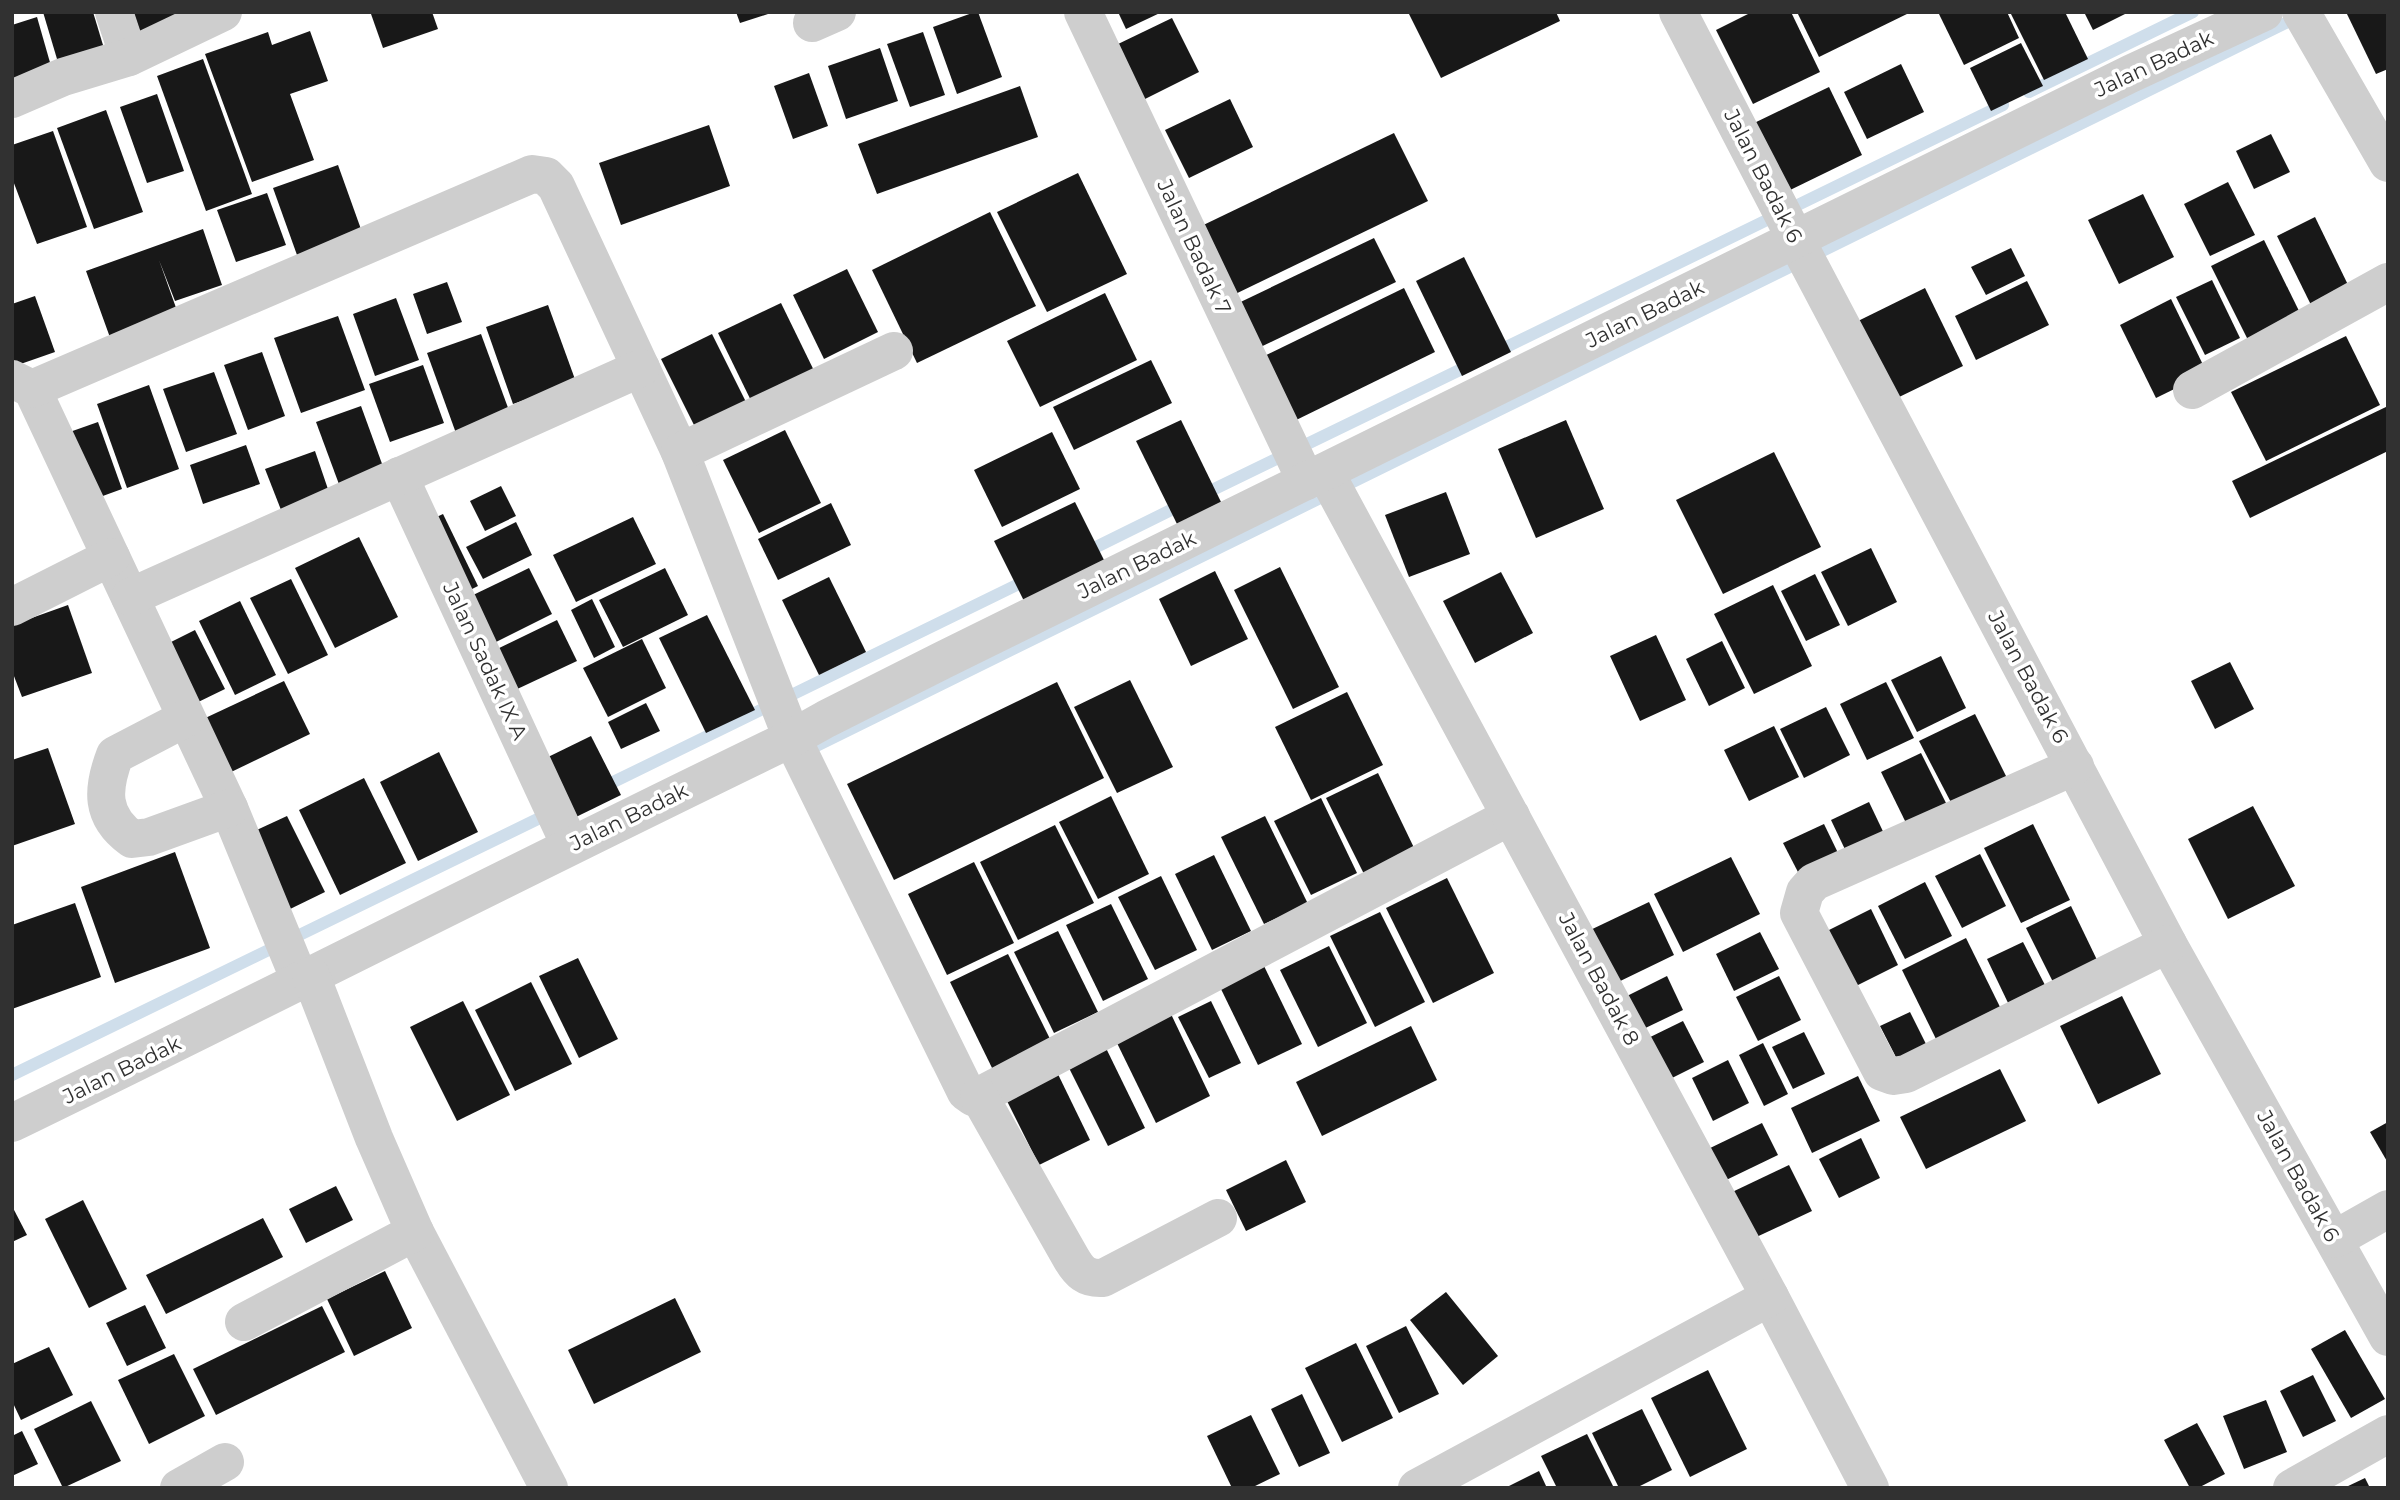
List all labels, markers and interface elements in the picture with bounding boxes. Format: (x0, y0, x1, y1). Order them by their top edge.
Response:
street label: Jalan Badak (2090, 25, 2217, 102)
street label: Jalan Badak 6 (1719, 104, 1808, 247)
street label: Jalan Badak 7 (1152, 174, 1237, 318)
street label: Jalan Badak (1581, 274, 1708, 353)
street label: Jalan Badak (1073, 525, 1200, 604)
street label: Jalan Sadak IX A (438, 577, 533, 744)
street label: Jalan Badak 6 (1983, 605, 2074, 747)
street label: Jalan Badak (565, 777, 692, 856)
street label: Jalan Badak 8 (1553, 907, 1645, 1050)
street label: Jalan Badak (58, 1030, 185, 1109)
street label: Jalan Badak 6 (2252, 1105, 2345, 1246)

